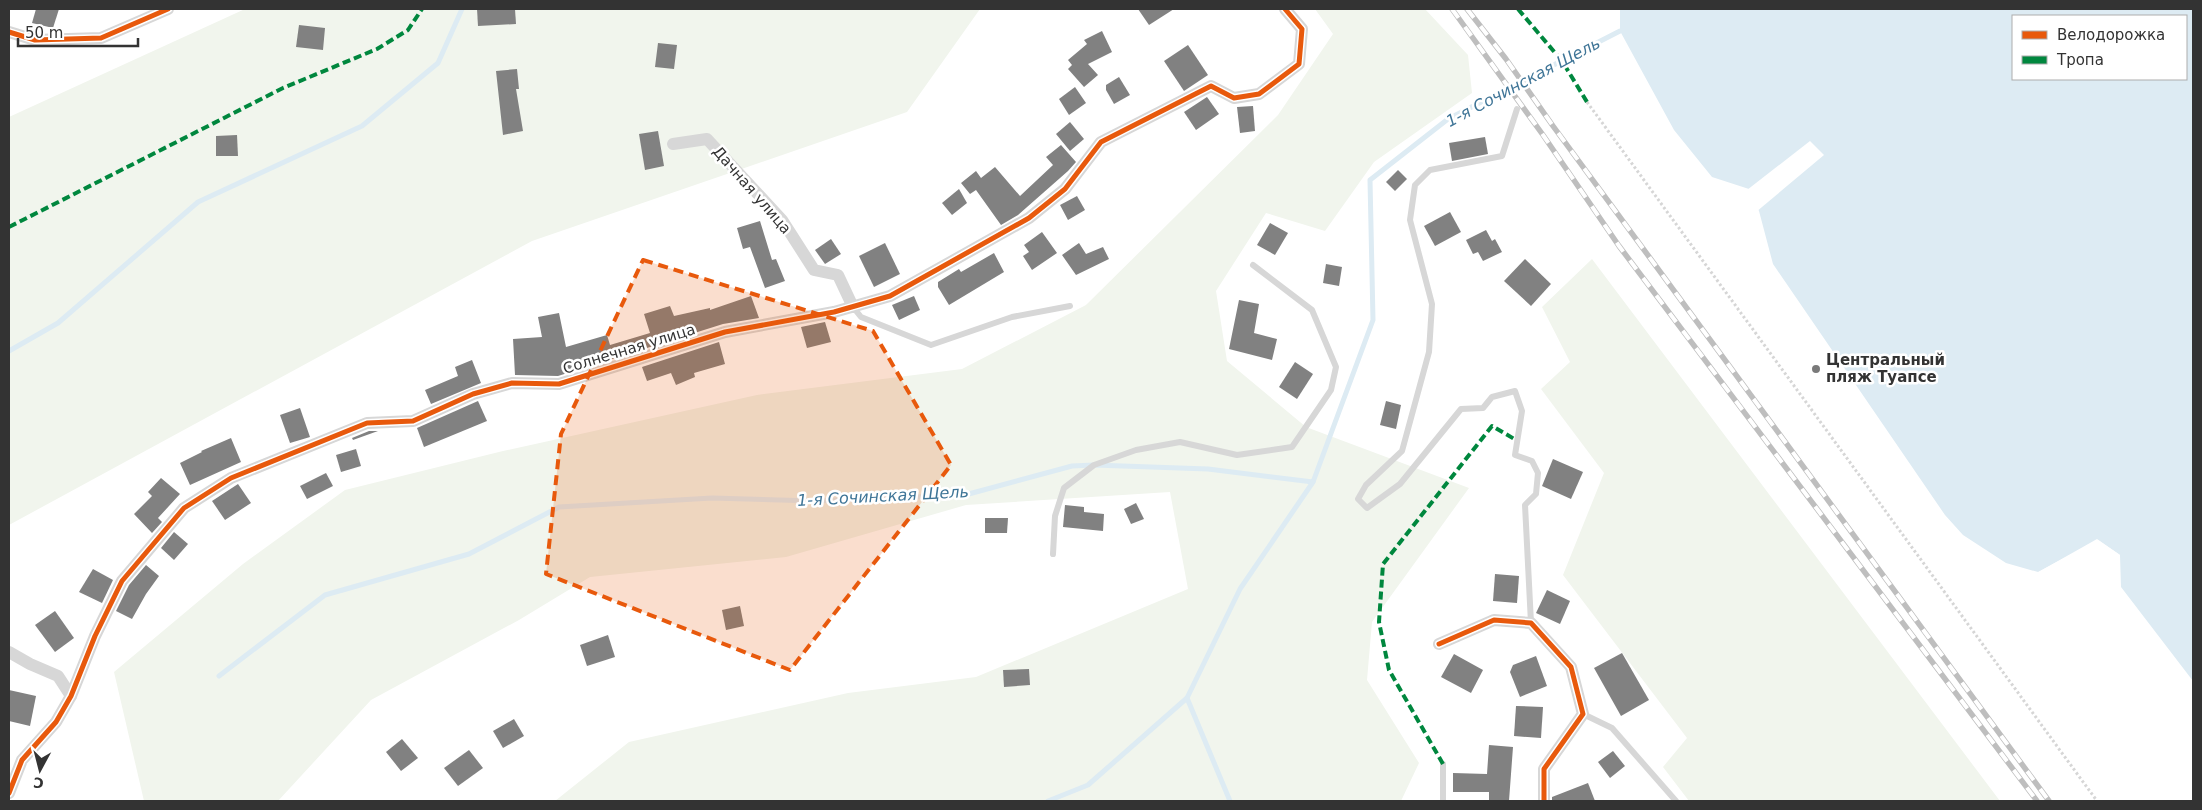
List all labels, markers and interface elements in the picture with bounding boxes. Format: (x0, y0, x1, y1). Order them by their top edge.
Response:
scale bar (18, 15, 138, 47)
legend (2012, 15, 2187, 80)
text: 50 m (25, 24, 63, 42)
text: Велодорожка (2057, 26, 2165, 44)
water label: 1-я Сочинская Щель (1443, 33, 1603, 131)
text: Тропа (2056, 51, 2104, 69)
street label: Дачная улица (709, 143, 795, 237)
street label: Солнечная улица (561, 320, 697, 378)
place label: Центральный пляж Туапсе (1826, 351, 1945, 386)
marker: Центральный пляж Туапсе (1810, 363, 1822, 375)
water label: 1-я Сочинская Щель (797, 482, 969, 510)
north arrow (15, 745, 65, 795)
text: С (32, 774, 44, 791)

